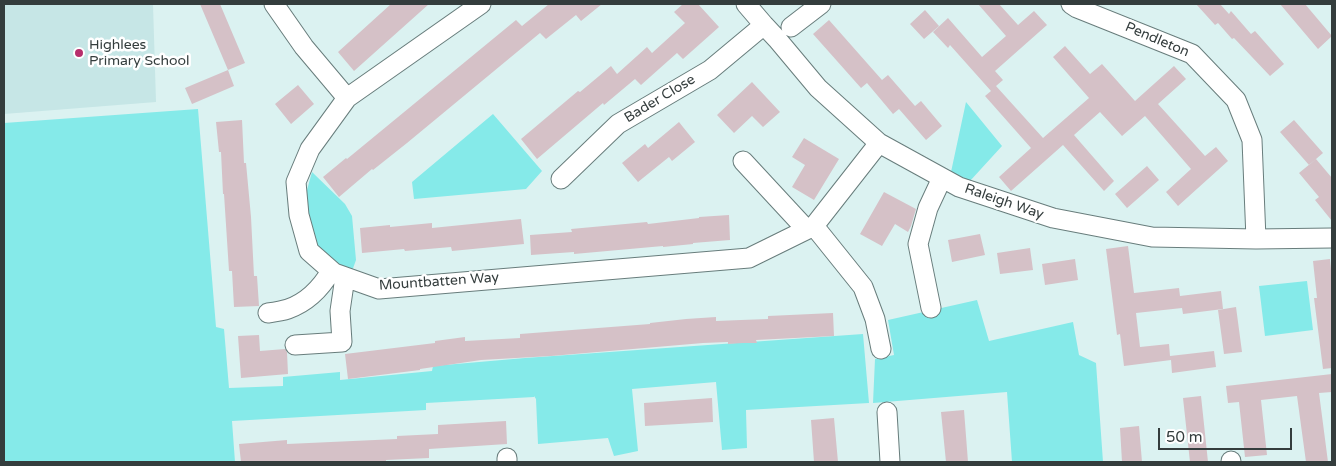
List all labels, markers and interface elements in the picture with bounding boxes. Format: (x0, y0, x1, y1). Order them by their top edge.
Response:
street label: Pendleton (1122, 19, 1192, 61)
place label: Highlees Primary School (89, 37, 190, 70)
marker: Highlees Primary School (73, 47, 85, 59)
street label: Bader Close (622, 71, 698, 127)
street label: Raleigh Way (962, 181, 1046, 223)
street label: Mountbatten Way (378, 269, 500, 295)
scale bar (1161, 418, 1295, 450)
text: 50 m (1166, 428, 1203, 446)

